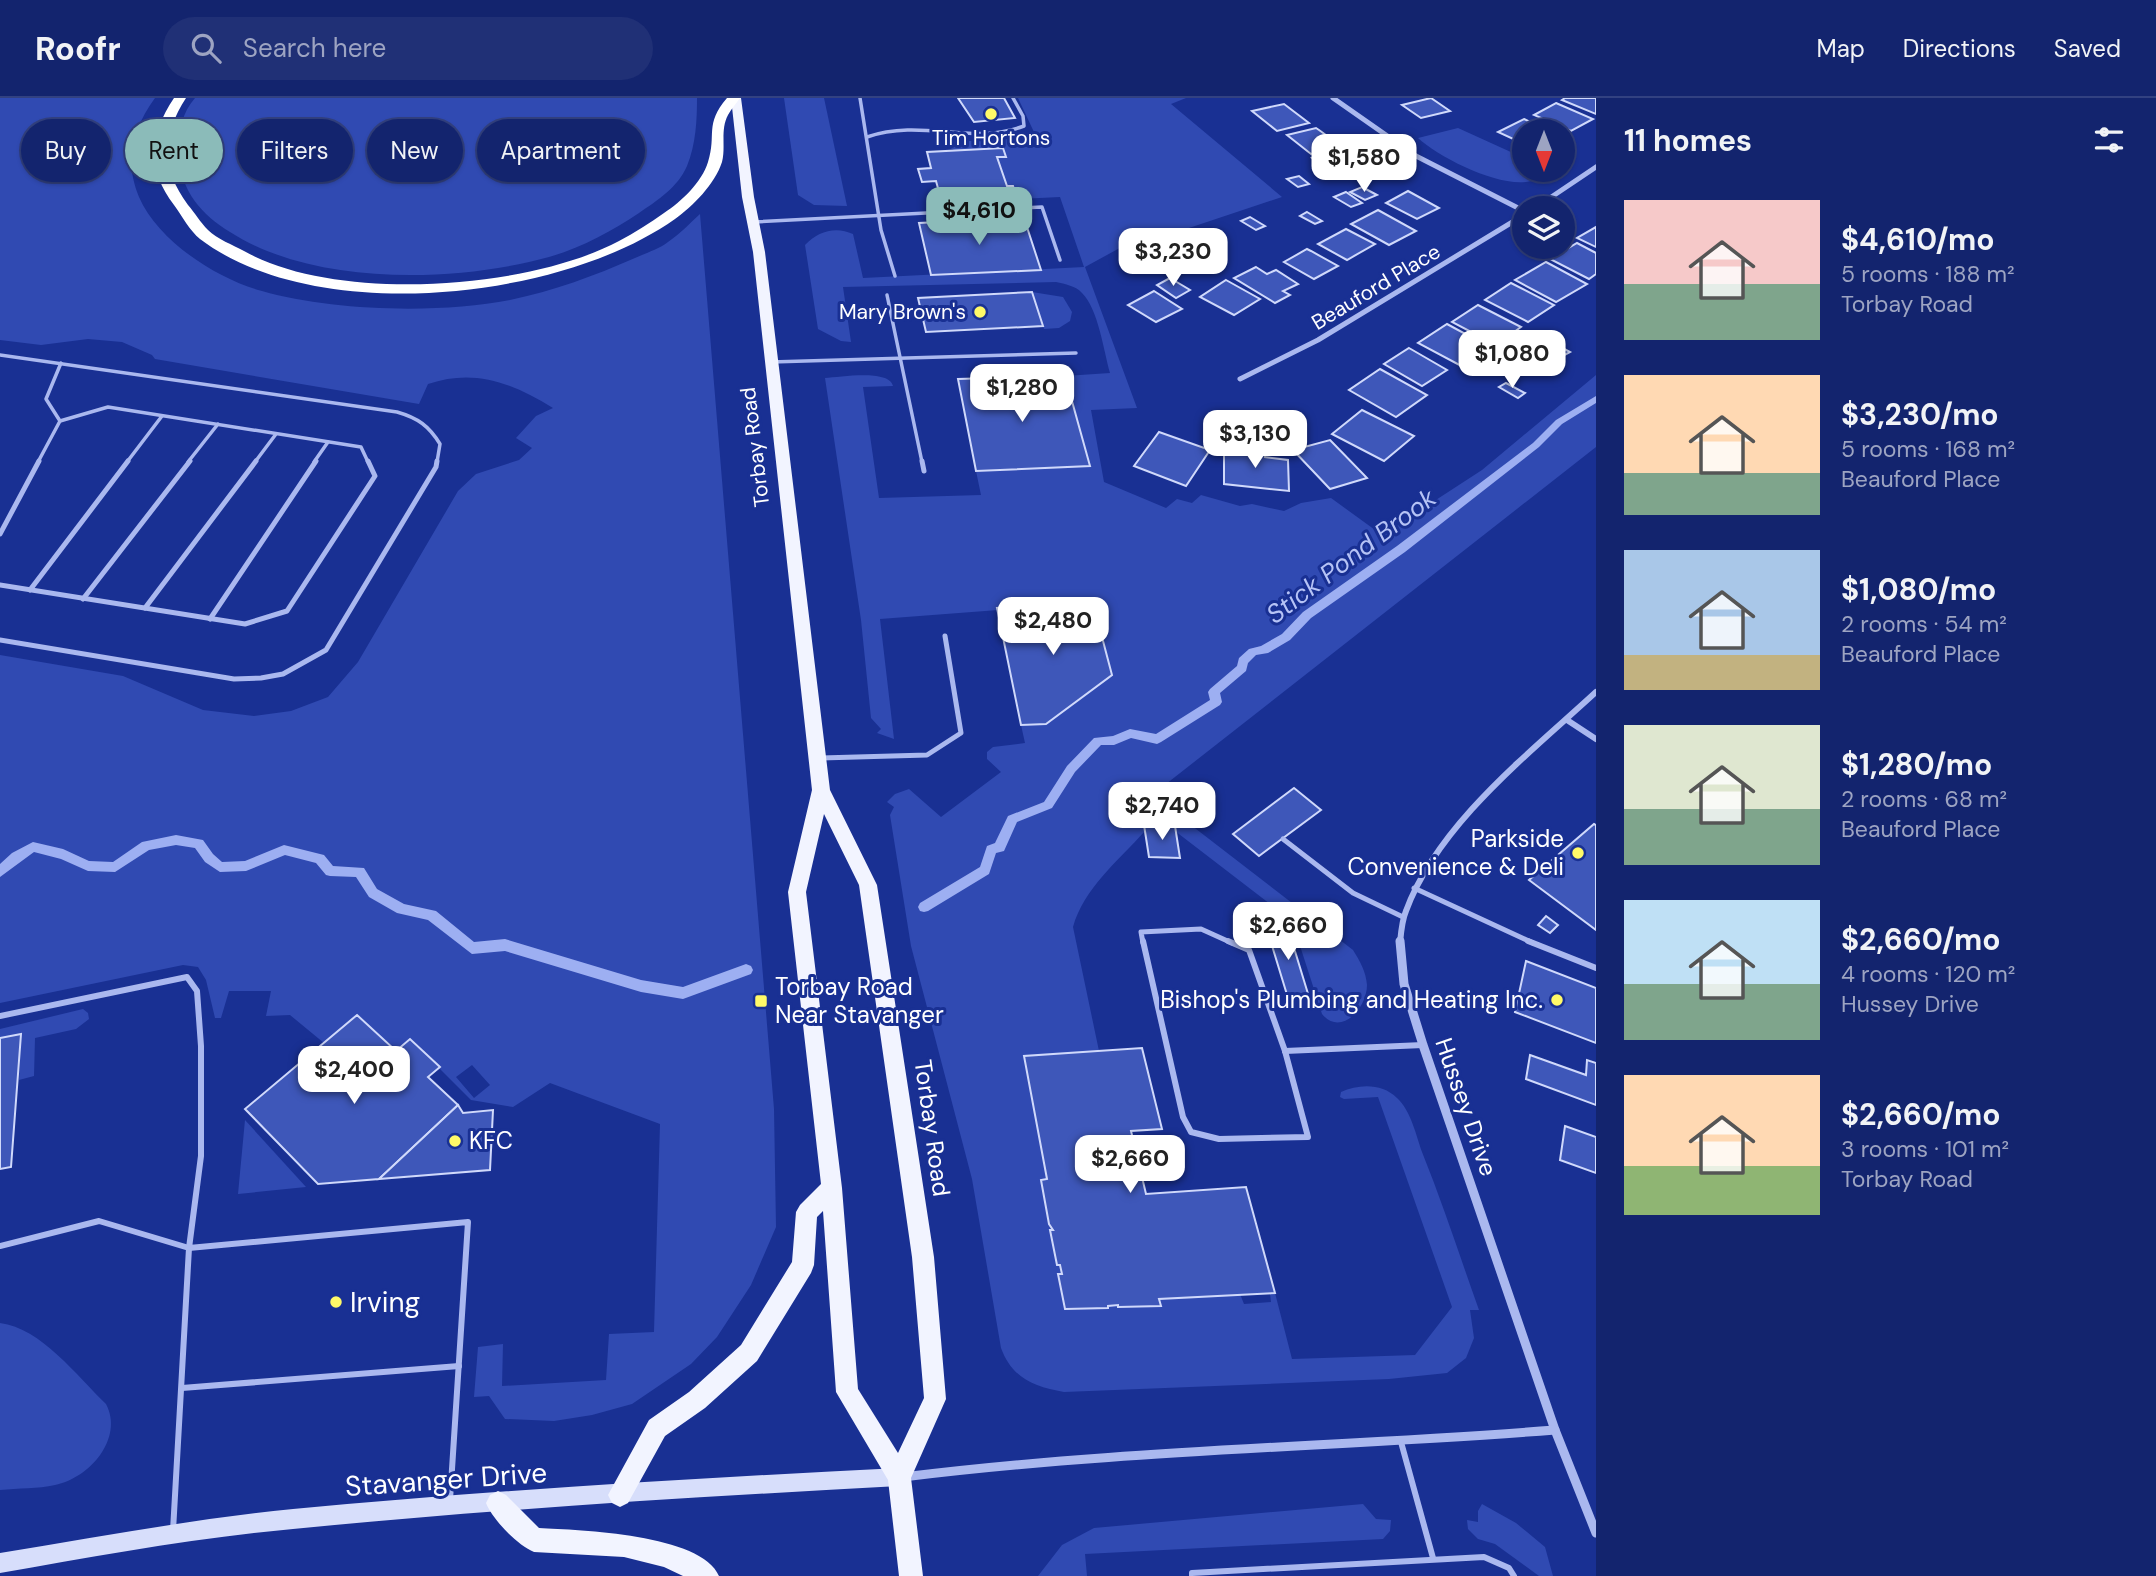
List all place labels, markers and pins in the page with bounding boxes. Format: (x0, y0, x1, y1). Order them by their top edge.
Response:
marker: Tim Hortons (983, 106, 999, 122)
place label: Tim Hortons (932, 124, 1050, 152)
pin: $1,580 (1307, 134, 1421, 194)
pin: $4,610 (922, 188, 1036, 247)
pin: $3,230 (1116, 228, 1230, 288)
place label: Mary Brown's (839, 298, 966, 326)
marker: Mary Brown's (972, 304, 988, 320)
pin: $1,080 (1455, 330, 1569, 390)
pin: $1,280 (965, 364, 1079, 424)
pin: $3,130 (1198, 410, 1312, 470)
pin: $2,480 (996, 598, 1110, 657)
pin: $2,740 (1105, 782, 1219, 842)
place label: Parkside Convenience & Deli (1347, 823, 1564, 882)
marker: Parkside Convenience & Deli (1570, 845, 1586, 861)
pin: $2,660 (1231, 902, 1345, 962)
place label: Torbay Road Near Stavanger (775, 971, 944, 1030)
place label: Bishop's Plumbing and Heating Inc. (1160, 984, 1543, 1015)
marker: Bishop's Plumbing and Heating Inc. (1549, 992, 1565, 1008)
marker: Torbay Road Near Stavanger (753, 993, 769, 1009)
pin: $2,400 (297, 1046, 411, 1106)
place label: KFC (469, 1125, 513, 1156)
marker: KFC (447, 1133, 463, 1149)
pin: $2,660 (1073, 1136, 1187, 1195)
place label: Irving (350, 1284, 420, 1321)
marker: Irving (328, 1294, 344, 1310)

